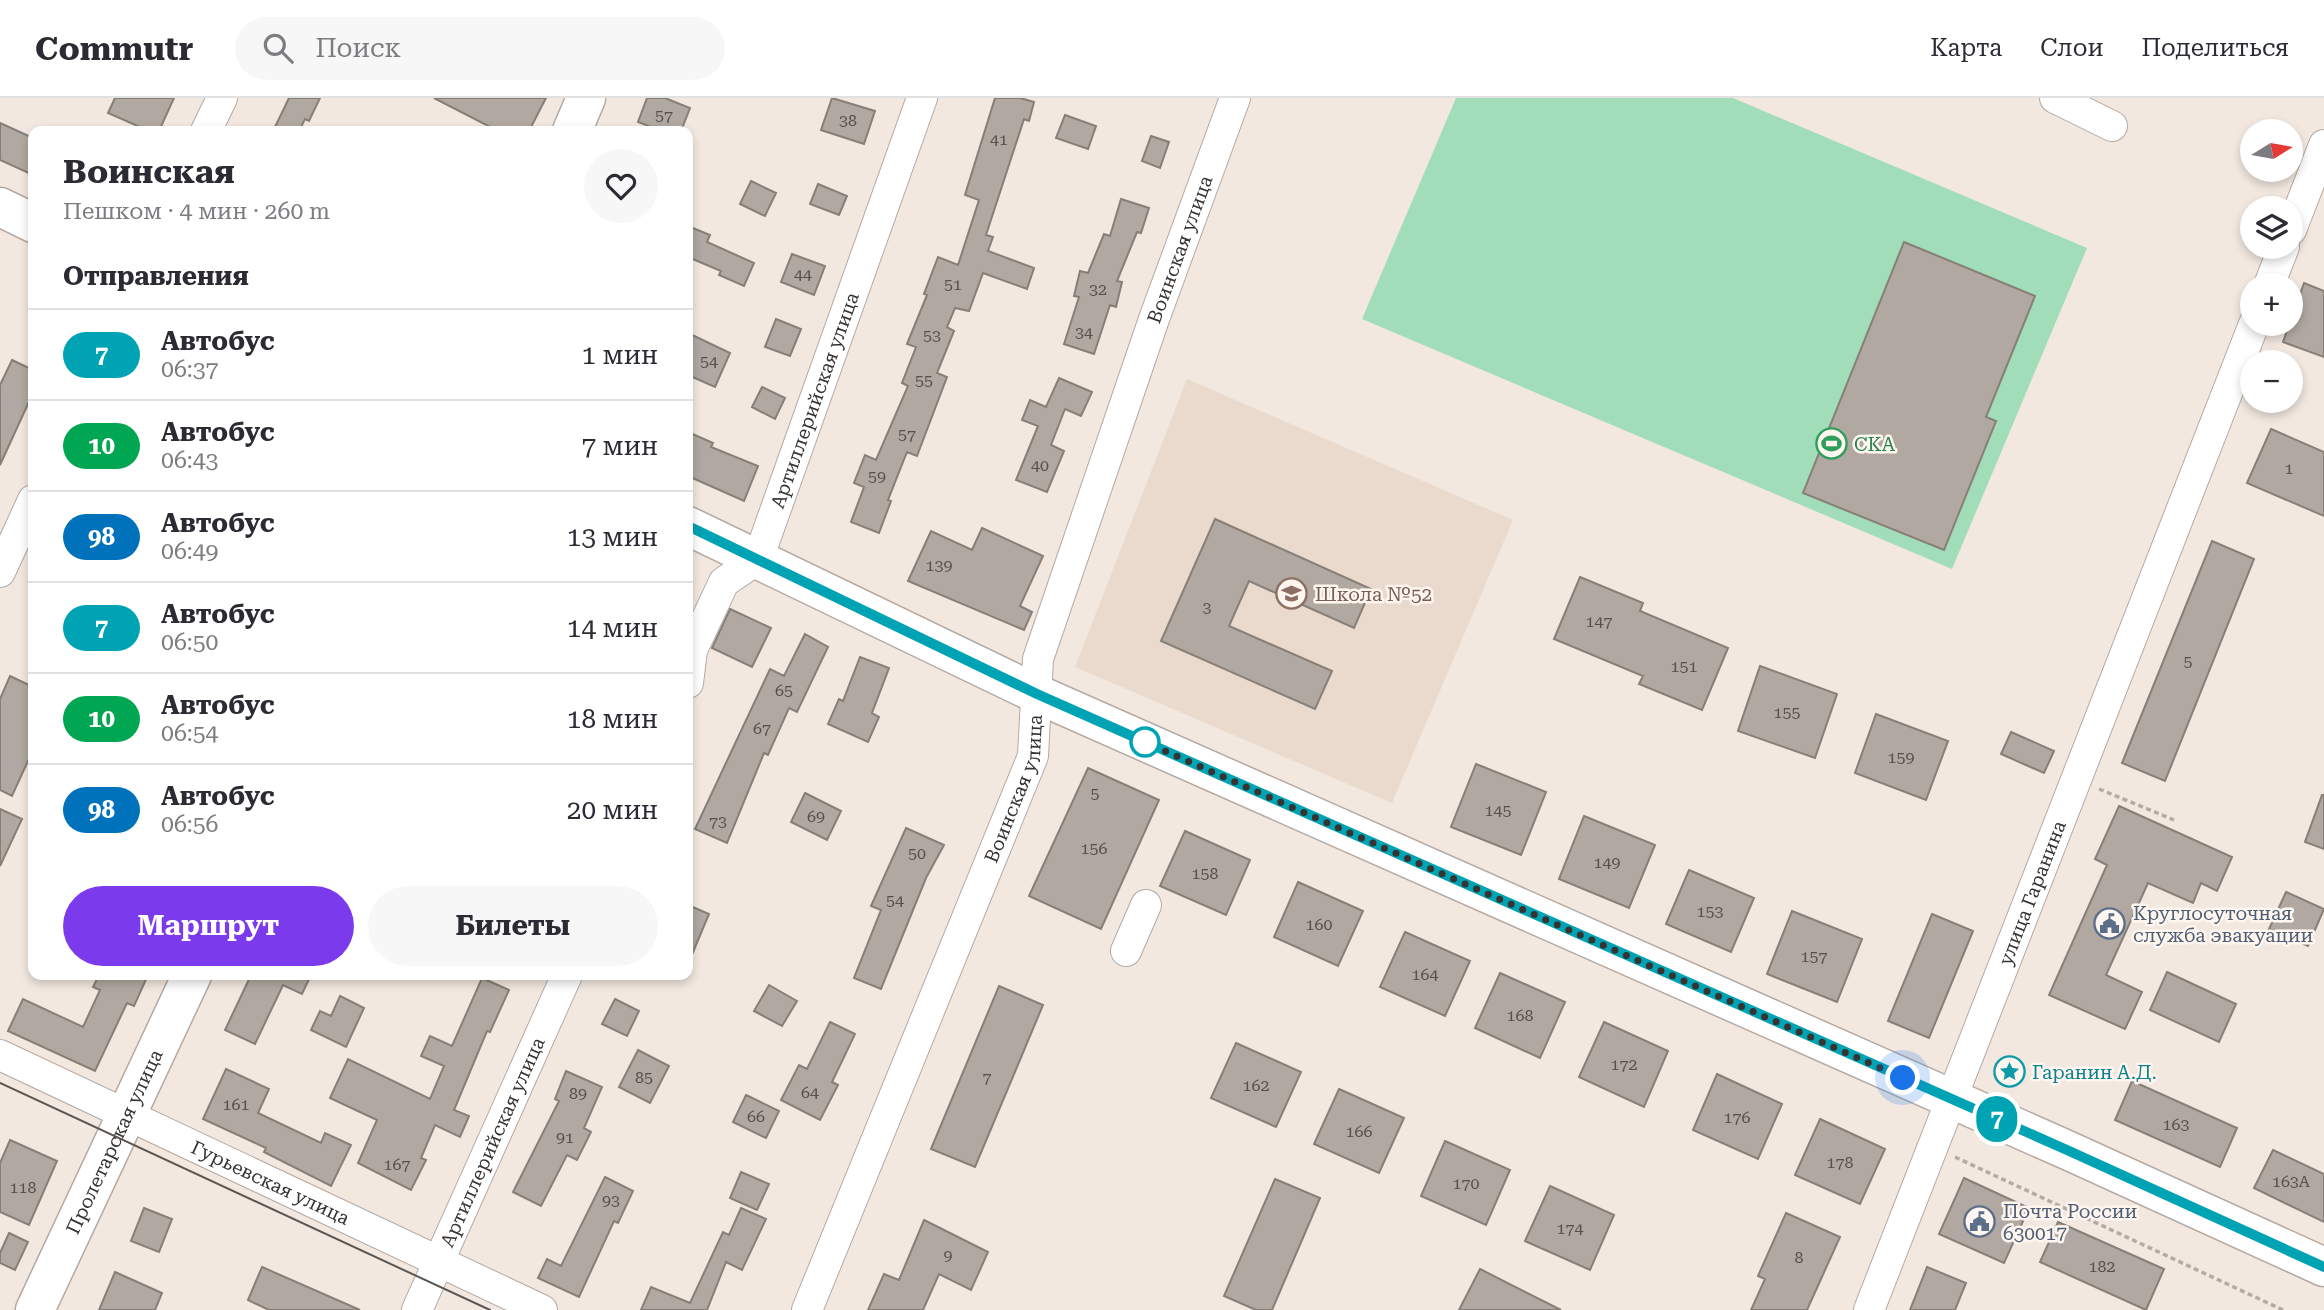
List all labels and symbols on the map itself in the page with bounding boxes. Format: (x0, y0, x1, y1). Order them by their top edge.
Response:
house number: 57 (655, 106, 673, 125)
house number: 38 (839, 111, 857, 130)
north arrow (2240, 119, 2303, 182)
house number: 41 (990, 130, 1008, 149)
street label: Воинская улица (1142, 172, 1218, 326)
house number: 44 (794, 265, 812, 284)
house number: 51 (944, 275, 962, 294)
house number: 32 (1089, 280, 1107, 299)
street label: Артиллерийская улица (766, 289, 864, 511)
house number: 34 (1075, 323, 1093, 342)
house number: 53 (923, 326, 941, 345)
house number: 54 (700, 352, 718, 371)
house number: 55 (915, 371, 933, 390)
house number: 57 (898, 425, 916, 444)
sports icon: СКА (1814, 427, 1848, 461)
place label: СКА (1854, 433, 1896, 456)
house number: 40 (1031, 456, 1049, 475)
house number: 1 (2285, 459, 2294, 478)
house number: 59 (868, 467, 886, 486)
house number: 139 (926, 556, 952, 575)
school or university icon: Школа №52 (1275, 577, 1309, 611)
place label: Школа №52 (1315, 583, 1432, 606)
house number: 3 (1203, 598, 1212, 617)
house number: 147 (1586, 612, 1612, 631)
house number: 5 (2184, 652, 2193, 671)
house number: 151 (1671, 657, 1697, 676)
house number: 65 (775, 681, 793, 700)
house number: 155 (1774, 703, 1800, 722)
street label: Воинская улица (980, 713, 1047, 866)
house number: 67 (753, 719, 771, 738)
unlabelled marker (1130, 727, 1160, 757)
house number: 159 (1888, 748, 1914, 767)
house number: 5 (1091, 784, 1100, 803)
house number: 145 (1485, 801, 1511, 820)
house number: 69 (807, 807, 825, 826)
house number: 73 (709, 812, 727, 831)
street label: улица Гаранина (1994, 817, 2071, 969)
house number: 156 (1081, 839, 1107, 858)
house number: 50 (908, 844, 926, 863)
house number: 149 (1594, 853, 1620, 872)
house number: 158 (1192, 864, 1218, 883)
house number: 54 (886, 891, 904, 910)
house number: 153 (1697, 902, 1723, 921)
place label: Круглосуточная служба эвакуации (2133, 902, 2314, 947)
public building icon: Круглосуточная служба эвакуации (2093, 907, 2127, 941)
house number: 160 (1306, 915, 1332, 934)
house number: 157 (1801, 947, 1827, 966)
house number: 164 (1412, 965, 1438, 984)
house number: 168 (1507, 1006, 1533, 1025)
street label: Артиллерийская улица (436, 1033, 550, 1251)
street label: Пролетарская улица (61, 1045, 168, 1238)
house number: 172 (1611, 1055, 1637, 1074)
place icon: Гаранин А.Д. (1992, 1055, 2026, 1089)
your location (1885, 1060, 1920, 1095)
place label: Гаранин А.Д. (2032, 1061, 2157, 1084)
house number: 85 (635, 1068, 653, 1087)
house number: 7 (983, 1068, 992, 1087)
house number: 162 (1243, 1076, 1269, 1095)
house number: 64 (801, 1083, 819, 1102)
house number: 89 (569, 1084, 587, 1103)
house number: 161 (223, 1095, 249, 1114)
line badge: 7 (1974, 1096, 2020, 1142)
house number: 66 (747, 1107, 765, 1126)
house number: 176 (1724, 1108, 1750, 1127)
house number: 163 (2163, 1115, 2189, 1134)
house number: 166 (1346, 1122, 1372, 1141)
house number: 91 (556, 1128, 574, 1147)
street label: Гурьевская улица (187, 1136, 354, 1230)
house number: 178 (1827, 1153, 1853, 1172)
house number: 167 (384, 1155, 410, 1174)
house number: 163А (2272, 1172, 2311, 1191)
house number: 170 (1453, 1174, 1479, 1193)
house number: 118 (10, 1178, 36, 1197)
house number: 93 (602, 1191, 620, 1210)
place label: Почта России 630017 (2003, 1200, 2137, 1245)
public building icon: Почта России 630017 (1963, 1205, 1997, 1239)
house number: 174 (1557, 1219, 1583, 1238)
house number: 9 (944, 1246, 953, 1265)
house number: 8 (1795, 1248, 1804, 1267)
house number: 182 (2089, 1257, 2115, 1276)

